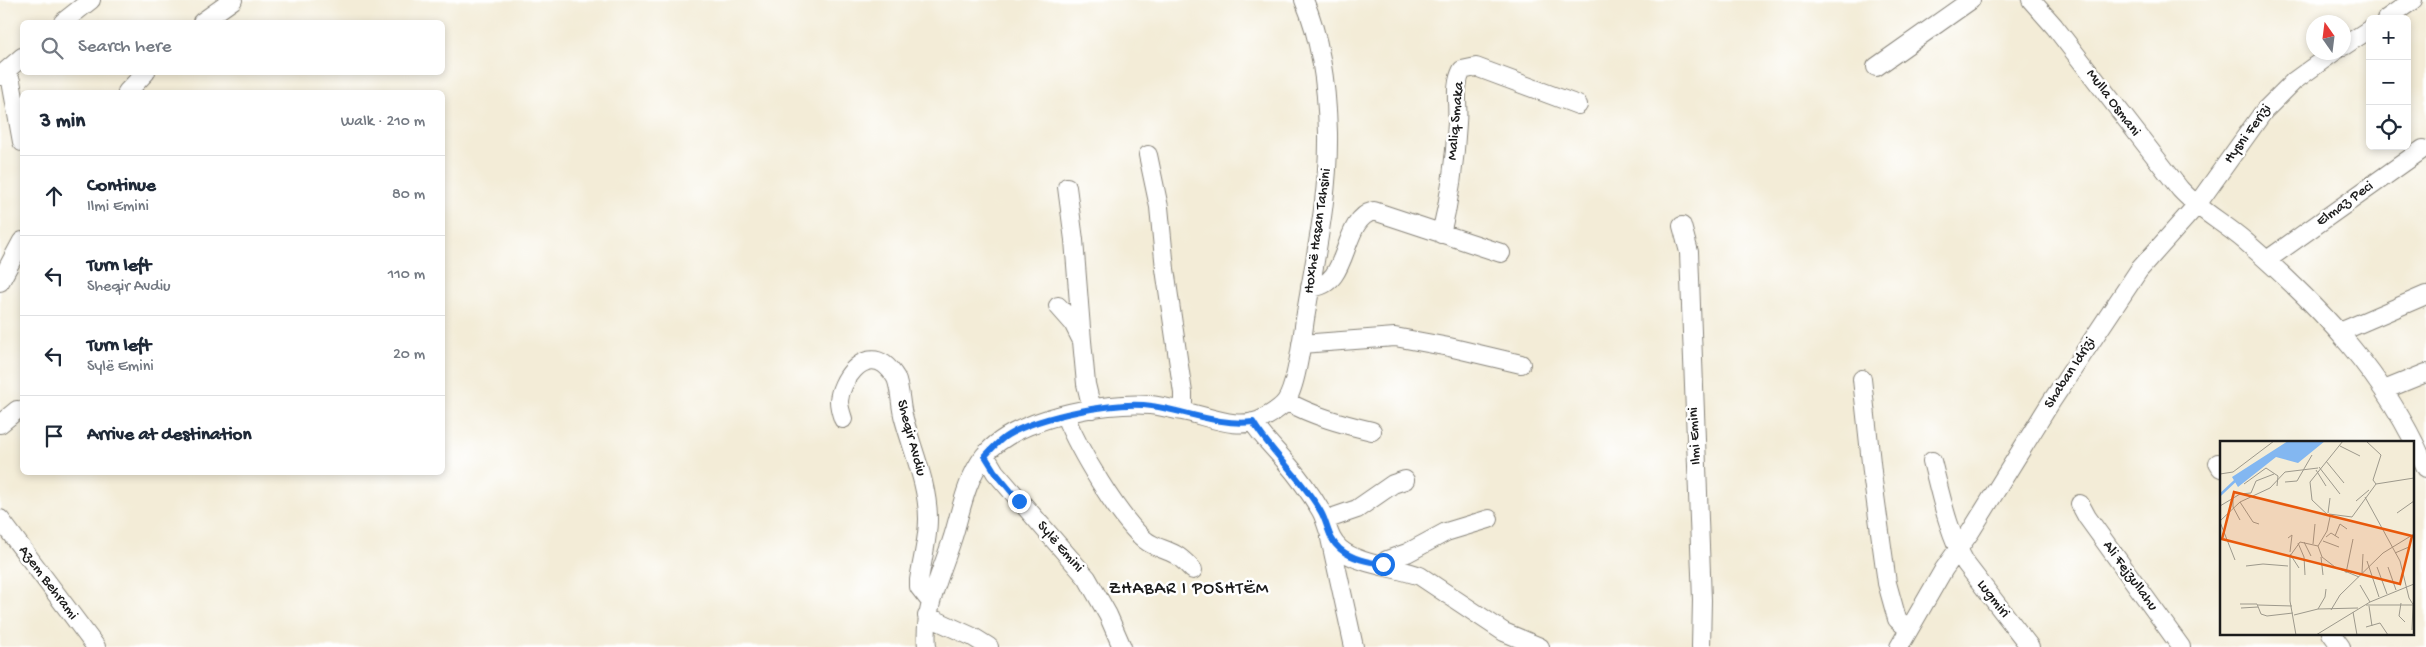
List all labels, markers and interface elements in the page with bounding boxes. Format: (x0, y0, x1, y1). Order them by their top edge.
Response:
north arrow (2306, 15, 2351, 60)
map controls (2366, 15, 2411, 150)
button: + (2366, 15, 2411, 60)
search box (20, 20, 445, 75)
icon: search (38, 34, 66, 62)
text: Search here (78, 36, 172, 59)
button: − (2366, 60, 2411, 105)
street label: Mulla Osmani (2082, 66, 2144, 140)
street label: Maliq Smaka (1444, 80, 1468, 161)
street label: Hysni Ferizi (2220, 101, 2276, 167)
button: locate (2366, 105, 2411, 150)
text: 3 min (40, 110, 85, 135)
text: Walk · 210 m (341, 113, 425, 132)
street label: Hoxhë Hasan Tahsini (1300, 167, 1336, 295)
text: Continue (87, 175, 156, 198)
street label: Elmaz Peci (2313, 177, 2377, 231)
icon: ahead (40, 182, 68, 210)
text: 80 m (392, 186, 425, 205)
text: Ilmi Emini (87, 198, 149, 217)
text: Turn left (87, 255, 151, 278)
icon: left (40, 262, 68, 290)
text: 110 m (388, 266, 425, 285)
text: Sheqir Avdiu (87, 278, 171, 297)
street label: Shaban Idrizi (2040, 334, 2100, 412)
text: Turn left (87, 335, 151, 358)
icon: left (40, 342, 68, 370)
text: 20 m (393, 346, 425, 365)
text: Sylë Emini (87, 358, 154, 377)
street label: Sheqir Avdiu (892, 398, 930, 478)
street label: Ilmi Emini (1684, 407, 1706, 465)
icon: arrive (40, 422, 68, 450)
text: Arrive at destination (87, 424, 251, 447)
inset map (2220, 441, 2414, 634)
route end (1008, 490, 1031, 513)
street label: Sylë Emini (1033, 517, 1087, 577)
street label: Ali Fejzullahu (2098, 537, 2162, 615)
street label: Azem Behrami (14, 542, 82, 624)
route start (1372, 553, 1395, 576)
street label: Lugmiri (1973, 576, 2013, 622)
district label: ZHABAR I POSHTËM (1109, 579, 1269, 600)

